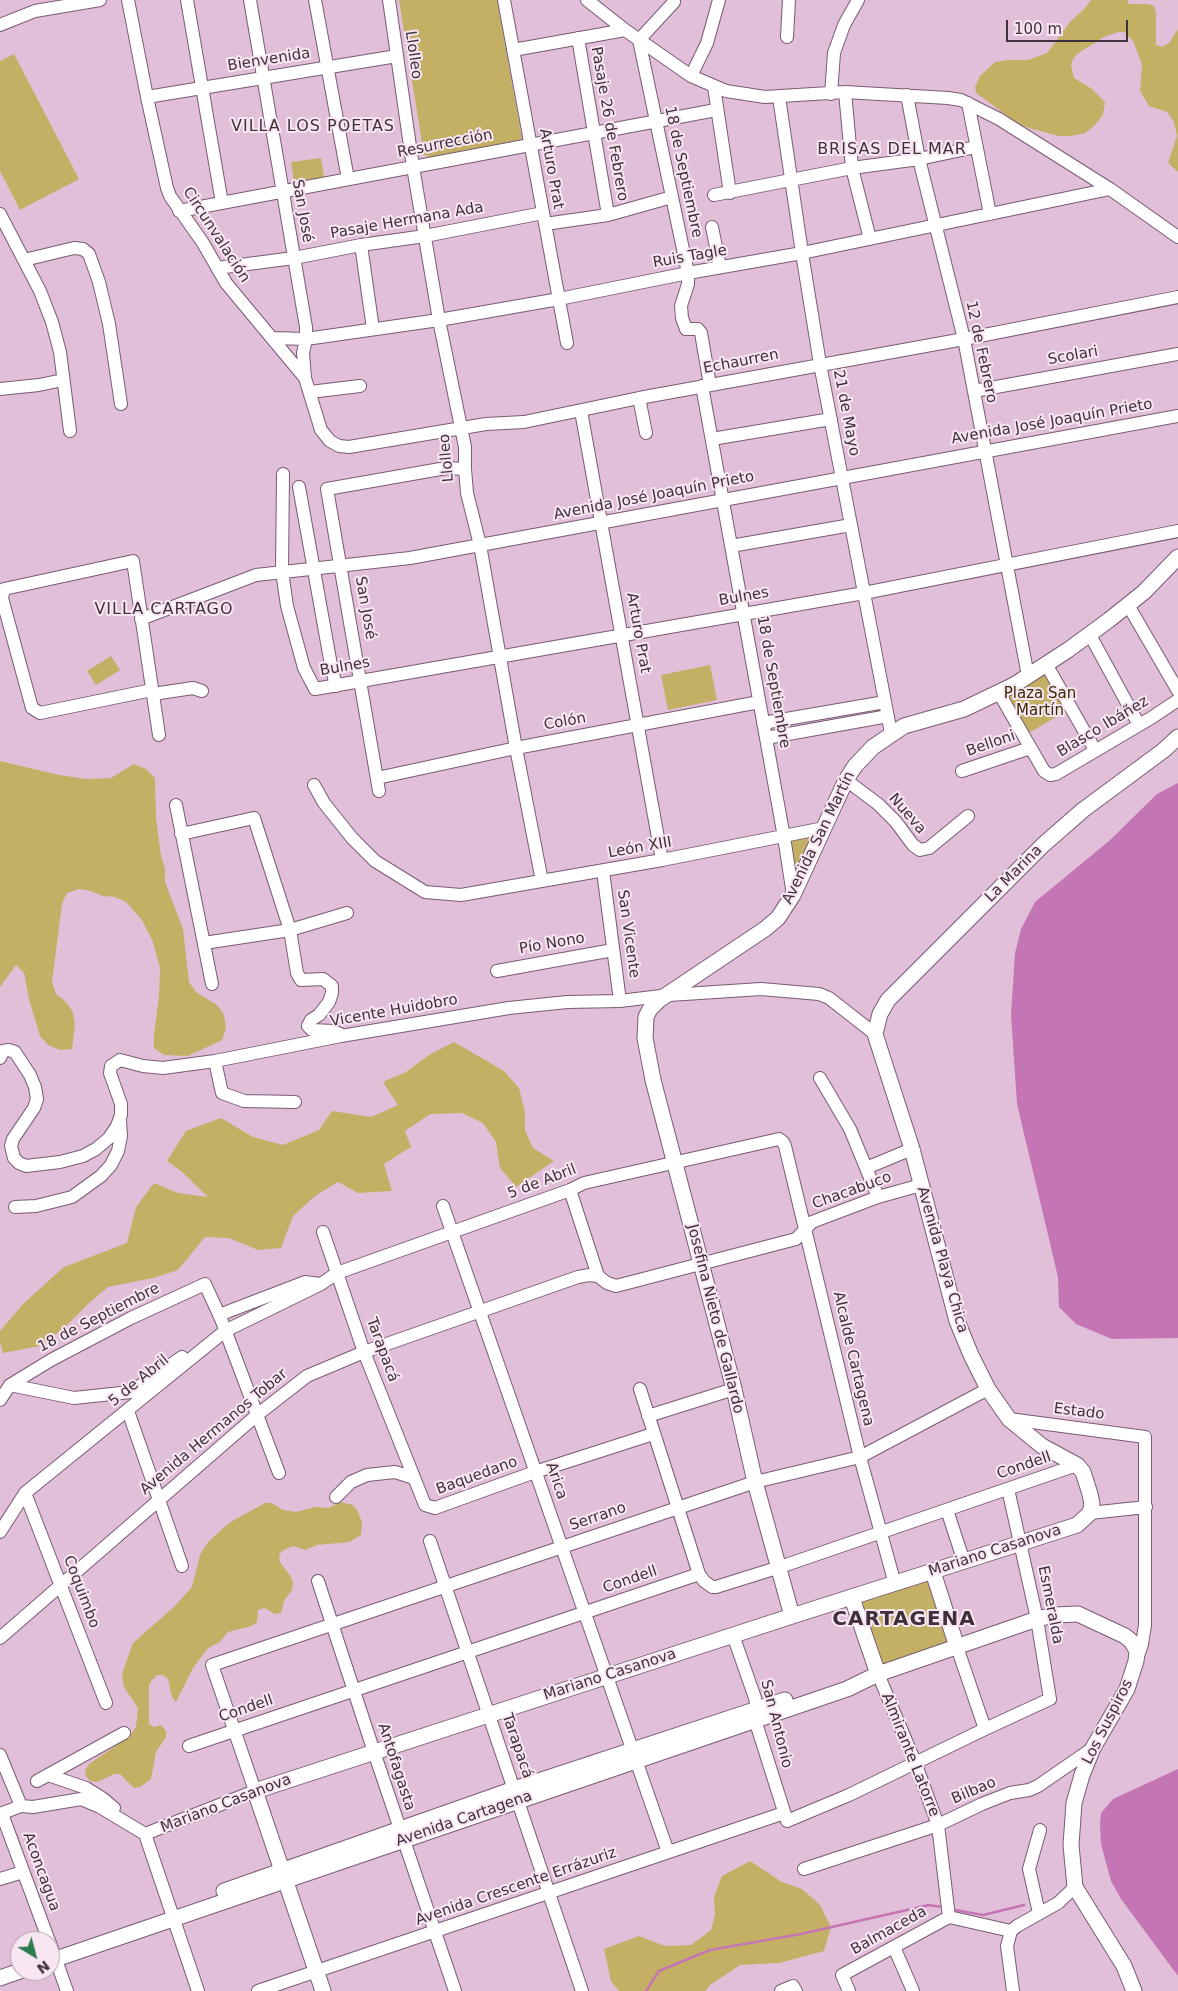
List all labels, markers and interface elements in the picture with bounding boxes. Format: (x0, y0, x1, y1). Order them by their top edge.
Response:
scale bar (1008, 10, 1130, 42)
text: 100 m (1014, 20, 1062, 38)
street label: Llolleo (401, 30, 425, 80)
street label: Bienvenida (226, 45, 312, 75)
street label: Pasaje 26 de Febrero (587, 45, 631, 203)
street label: 18 de Septiembre (660, 105, 706, 239)
district label: VILLA LOS POETAS (229, 117, 397, 137)
street label: Resurrección (396, 126, 494, 162)
street label: Arturo Prat (535, 127, 567, 211)
district label: BRISAS DEL MAR (815, 140, 969, 160)
street label: San José (288, 178, 316, 244)
street label: Circunvalación (178, 184, 254, 286)
street label: Pasaje Hermana Ada (329, 199, 485, 243)
street label: Ruis Tagle (652, 242, 728, 272)
street label: 12 de Febrero (961, 299, 1001, 405)
street label: Scolari (1047, 343, 1099, 369)
street label: Echaurren (702, 346, 780, 378)
street label: 21 de Mayo (829, 368, 863, 458)
street label: Avenida José Joaquín Prieto (950, 395, 1154, 449)
street label: Llolleo (436, 433, 458, 483)
street label: Avenida José Joaquín Prieto (552, 468, 756, 524)
street label: San José (351, 575, 379, 641)
street label: Bulnes (718, 584, 770, 610)
street label: Arturo Prat (622, 591, 654, 675)
district label: VILLA CARTAGO (93, 600, 235, 620)
street label: 18 de Septiembre (752, 614, 794, 750)
street label: Bulnes (319, 654, 371, 680)
park label: Plaza San Martín (1004, 685, 1076, 720)
street label: Blasco Ibáñez (1054, 693, 1152, 761)
street label: Colón (543, 709, 587, 735)
street label: Belloni (964, 727, 1018, 761)
street label: Avenida San Martín (779, 769, 859, 907)
street label: Nueva (884, 790, 930, 838)
street label: León XIII (607, 834, 673, 862)
street label: La Marina (982, 842, 1046, 906)
street label: San Vicente (613, 889, 643, 979)
street label: Pío Nono (518, 929, 586, 959)
street label: Vicente Huidobro (329, 991, 459, 1031)
street label: 5 de Abril (505, 1161, 579, 1203)
street label: Chacabuco (810, 1168, 894, 1214)
street label: Avenida Playa Chica (912, 1185, 972, 1335)
street label: Josefina Nieto de Gallardo (683, 1222, 747, 1416)
street label: 18 de Septiembre (35, 1280, 163, 1356)
street label: Alcalde Cartagena (829, 1290, 877, 1428)
street label: Tarapacá (362, 1315, 402, 1385)
street label: 5 de Abril (105, 1351, 173, 1411)
street label: Avenida Hermanos Tobar (137, 1365, 291, 1499)
street label: Estado (1053, 1400, 1105, 1424)
street label: Condell (994, 1448, 1054, 1484)
street label: Baquedano (434, 1453, 520, 1499)
street label: Arica (541, 1460, 571, 1502)
street label: Serrano (567, 1499, 629, 1535)
street label: Mariano Casanova (926, 1521, 1064, 1581)
street label: Coquimbo (59, 1553, 103, 1631)
street label: Condell (600, 1562, 660, 1598)
street label: Esmeralda (1034, 1564, 1066, 1646)
district label: CARTAGENA (831, 1608, 977, 1632)
street label: Mariano Casanova (541, 1645, 679, 1705)
street label: Los Suspiros (1079, 1676, 1137, 1768)
street label: San Antonio (756, 1678, 796, 1770)
street label: Condell (216, 1691, 276, 1727)
street label: Almirante Latorre (877, 1691, 943, 1819)
street label: Tarapacá (498, 1711, 536, 1781)
street label: Antofagasta (373, 1721, 419, 1813)
street label: Mariano Casanova (158, 1771, 294, 1837)
street label: Bilbao (949, 1774, 999, 1808)
street label: Avenida Cartagena (393, 1787, 535, 1851)
street label: Aconcagua (18, 1830, 64, 1914)
street label: Avenida Crescente Errázuriz (413, 1844, 619, 1930)
street label: Balmaceda (848, 1903, 930, 1959)
north arrow (10, 1931, 60, 1981)
text: N (34, 1957, 53, 1977)

